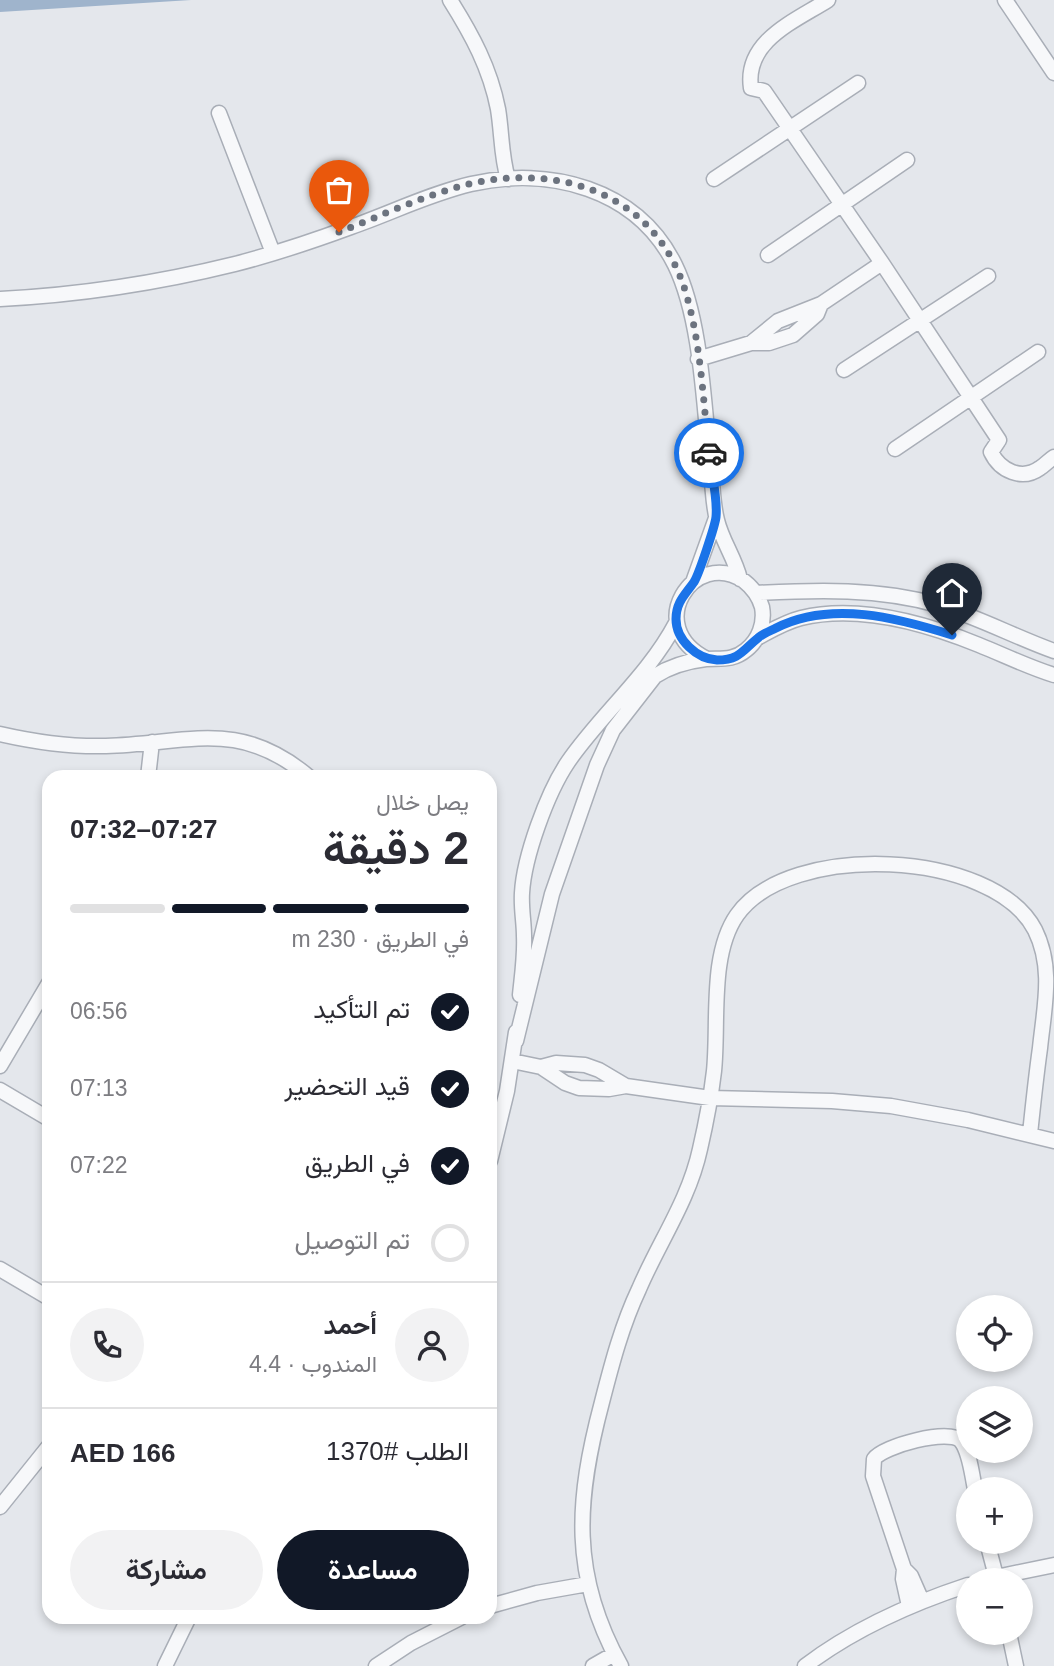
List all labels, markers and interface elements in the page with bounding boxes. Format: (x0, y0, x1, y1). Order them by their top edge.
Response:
pin (309, 160, 369, 232)
icon: bag (320, 171, 358, 209)
courier (674, 418, 744, 488)
icon: car (690, 434, 728, 472)
pin (922, 563, 982, 635)
icon: home (933, 574, 971, 612)
text: يصل خلال (376, 789, 469, 815)
text: 07:27–07:32 (70, 814, 217, 844)
text: 2 دقيقة (323, 822, 469, 874)
text: في الطريق · 230 m (292, 926, 469, 952)
icon: check (431, 993, 469, 1031)
text: تم التأكيد (313, 994, 410, 1024)
text: 06:56 (70, 998, 128, 1024)
icon: check (431, 1070, 469, 1108)
text: قيد التحضير (284, 1071, 410, 1101)
text: 07:13 (70, 1075, 128, 1101)
icon: check (431, 1147, 469, 1185)
text: في الطريق (305, 1148, 410, 1178)
text: 07:22 (70, 1152, 128, 1178)
text: تم التوصيل (294, 1225, 410, 1255)
map controls (956, 1295, 1033, 1645)
button: locate (956, 1295, 1033, 1372)
button: phone (70, 1308, 144, 1382)
button: person (395, 1308, 469, 1382)
text: أحمد (324, 1310, 377, 1340)
text: المندوب · 4.4 (249, 1351, 377, 1377)
button: layers (956, 1386, 1033, 1463)
text: الطلب #1370 (326, 1436, 469, 1466)
text: AED 166 (70, 1438, 176, 1468)
button: + (956, 1477, 1033, 1554)
button: مشاركة (70, 1530, 263, 1610)
button: مساعدة (277, 1530, 469, 1610)
button: − (956, 1568, 1033, 1645)

